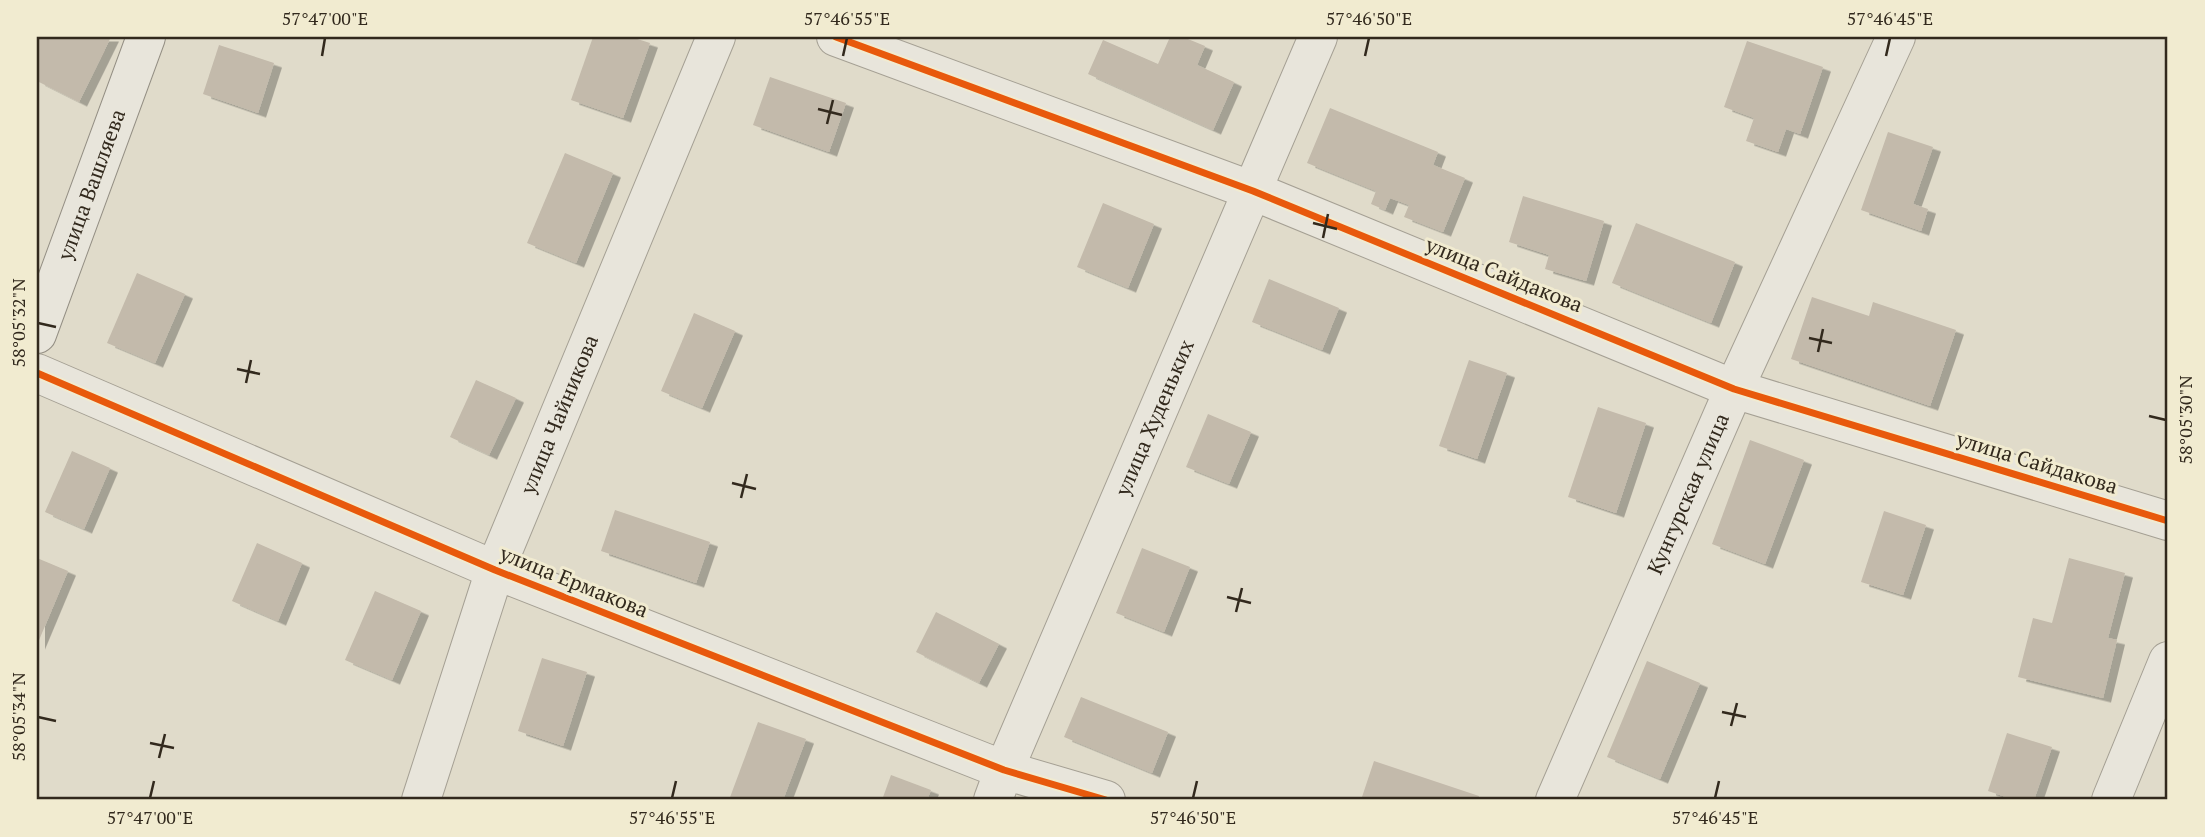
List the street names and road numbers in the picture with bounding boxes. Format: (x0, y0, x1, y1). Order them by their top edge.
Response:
street label: улица Вашляева (50, 105, 131, 265)
street label: улица Сайдакова (1421, 229, 1587, 318)
street label: улица Чайникова (513, 330, 604, 499)
street label: улица Худеньких (1108, 335, 1200, 501)
street label: Кунгурская улица (1640, 408, 1735, 578)
street label: улица Сайдакова (1952, 424, 2122, 500)
street label: улица Ермакова (495, 538, 653, 624)

